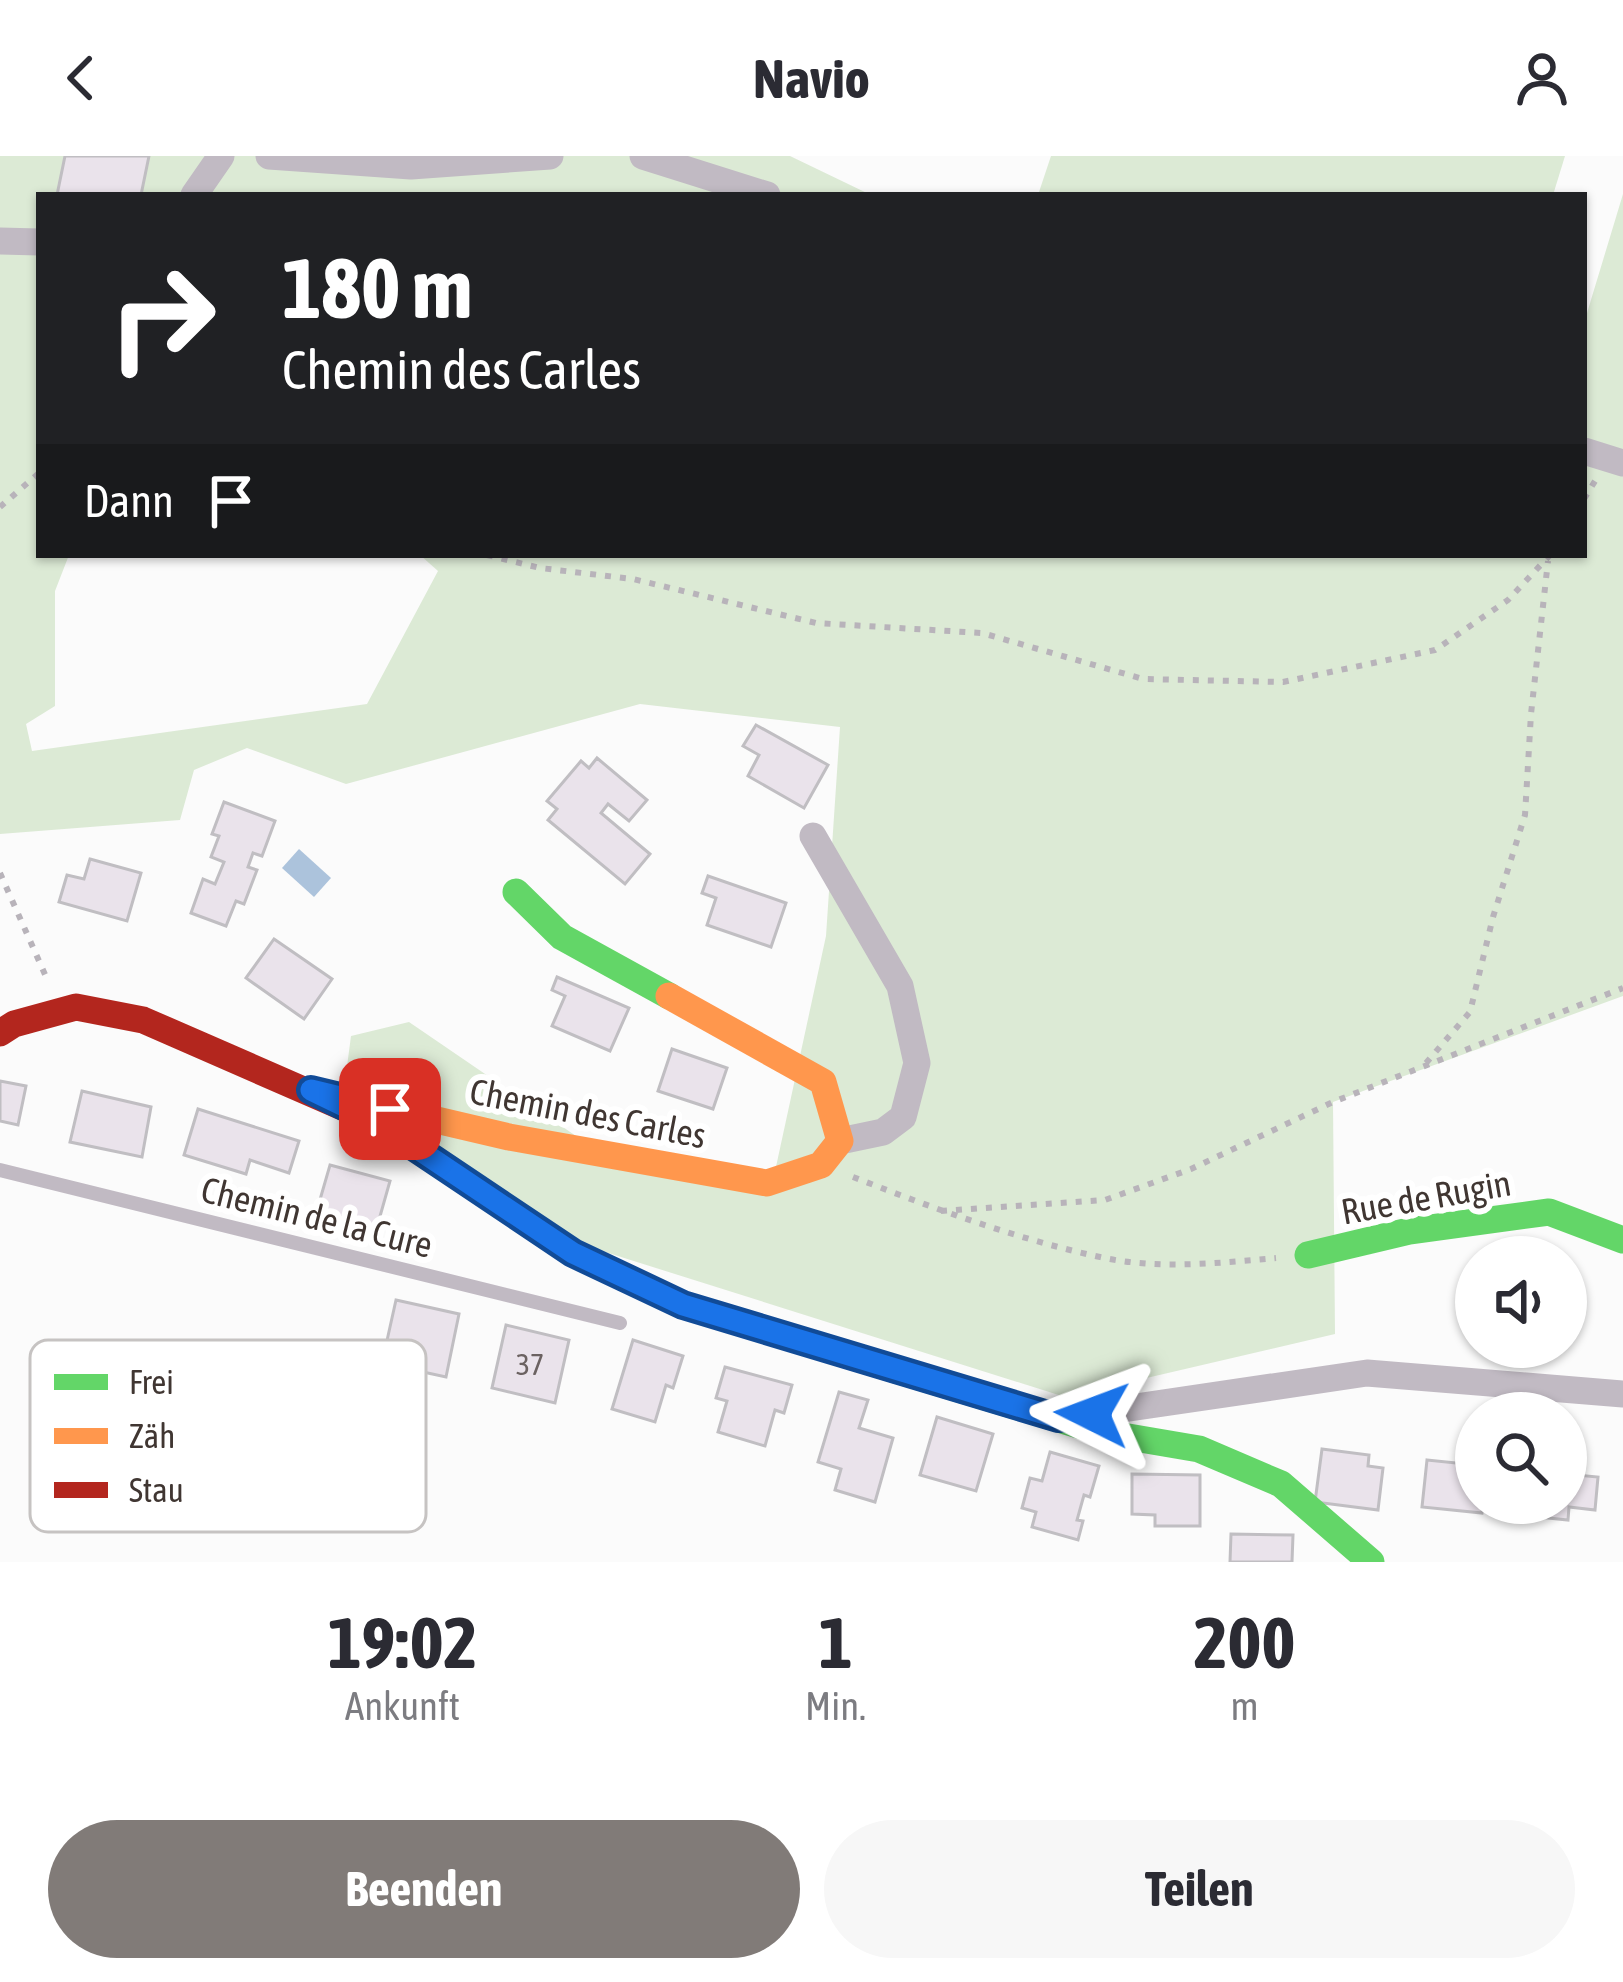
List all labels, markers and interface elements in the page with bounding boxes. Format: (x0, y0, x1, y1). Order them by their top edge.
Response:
icon: back (48, 45, 114, 111)
icon: person (1509, 45, 1575, 111)
text: Navio (753, 48, 870, 109)
icon: right (84, 240, 240, 396)
text: 180 m (282, 240, 472, 336)
text: Chemin des Carles (282, 339, 641, 400)
icon: arrive (198, 468, 264, 534)
text: Dann (84, 475, 174, 527)
pin (339, 1058, 441, 1160)
street label: Chemin des Carles (466, 1070, 710, 1156)
icon: arrive (357, 1076, 423, 1142)
street label: Rue de Rugin (1338, 1161, 1514, 1233)
street label: Chemin de la Cure (197, 1168, 437, 1266)
map controls (1455, 1236, 1587, 1524)
button: sound (1455, 1236, 1587, 1368)
legend (30, 1340, 426, 1532)
house number: 37 (516, 1347, 544, 1381)
position arrow (1029, 1351, 1155, 1477)
text: Frei (129, 1363, 174, 1401)
button: search (1455, 1392, 1587, 1524)
text: Zäh (129, 1417, 175, 1455)
text: Stau (129, 1471, 184, 1509)
text: 19:02 (328, 1601, 477, 1683)
text: 1 (819, 1601, 852, 1683)
text: 200 (1194, 1601, 1295, 1683)
text: Ankunft (345, 1684, 460, 1728)
text: Min. (805, 1684, 866, 1728)
text: m (1230, 1684, 1259, 1728)
button: Beenden (48, 1820, 800, 1958)
button: Teilen (824, 1820, 1575, 1958)

